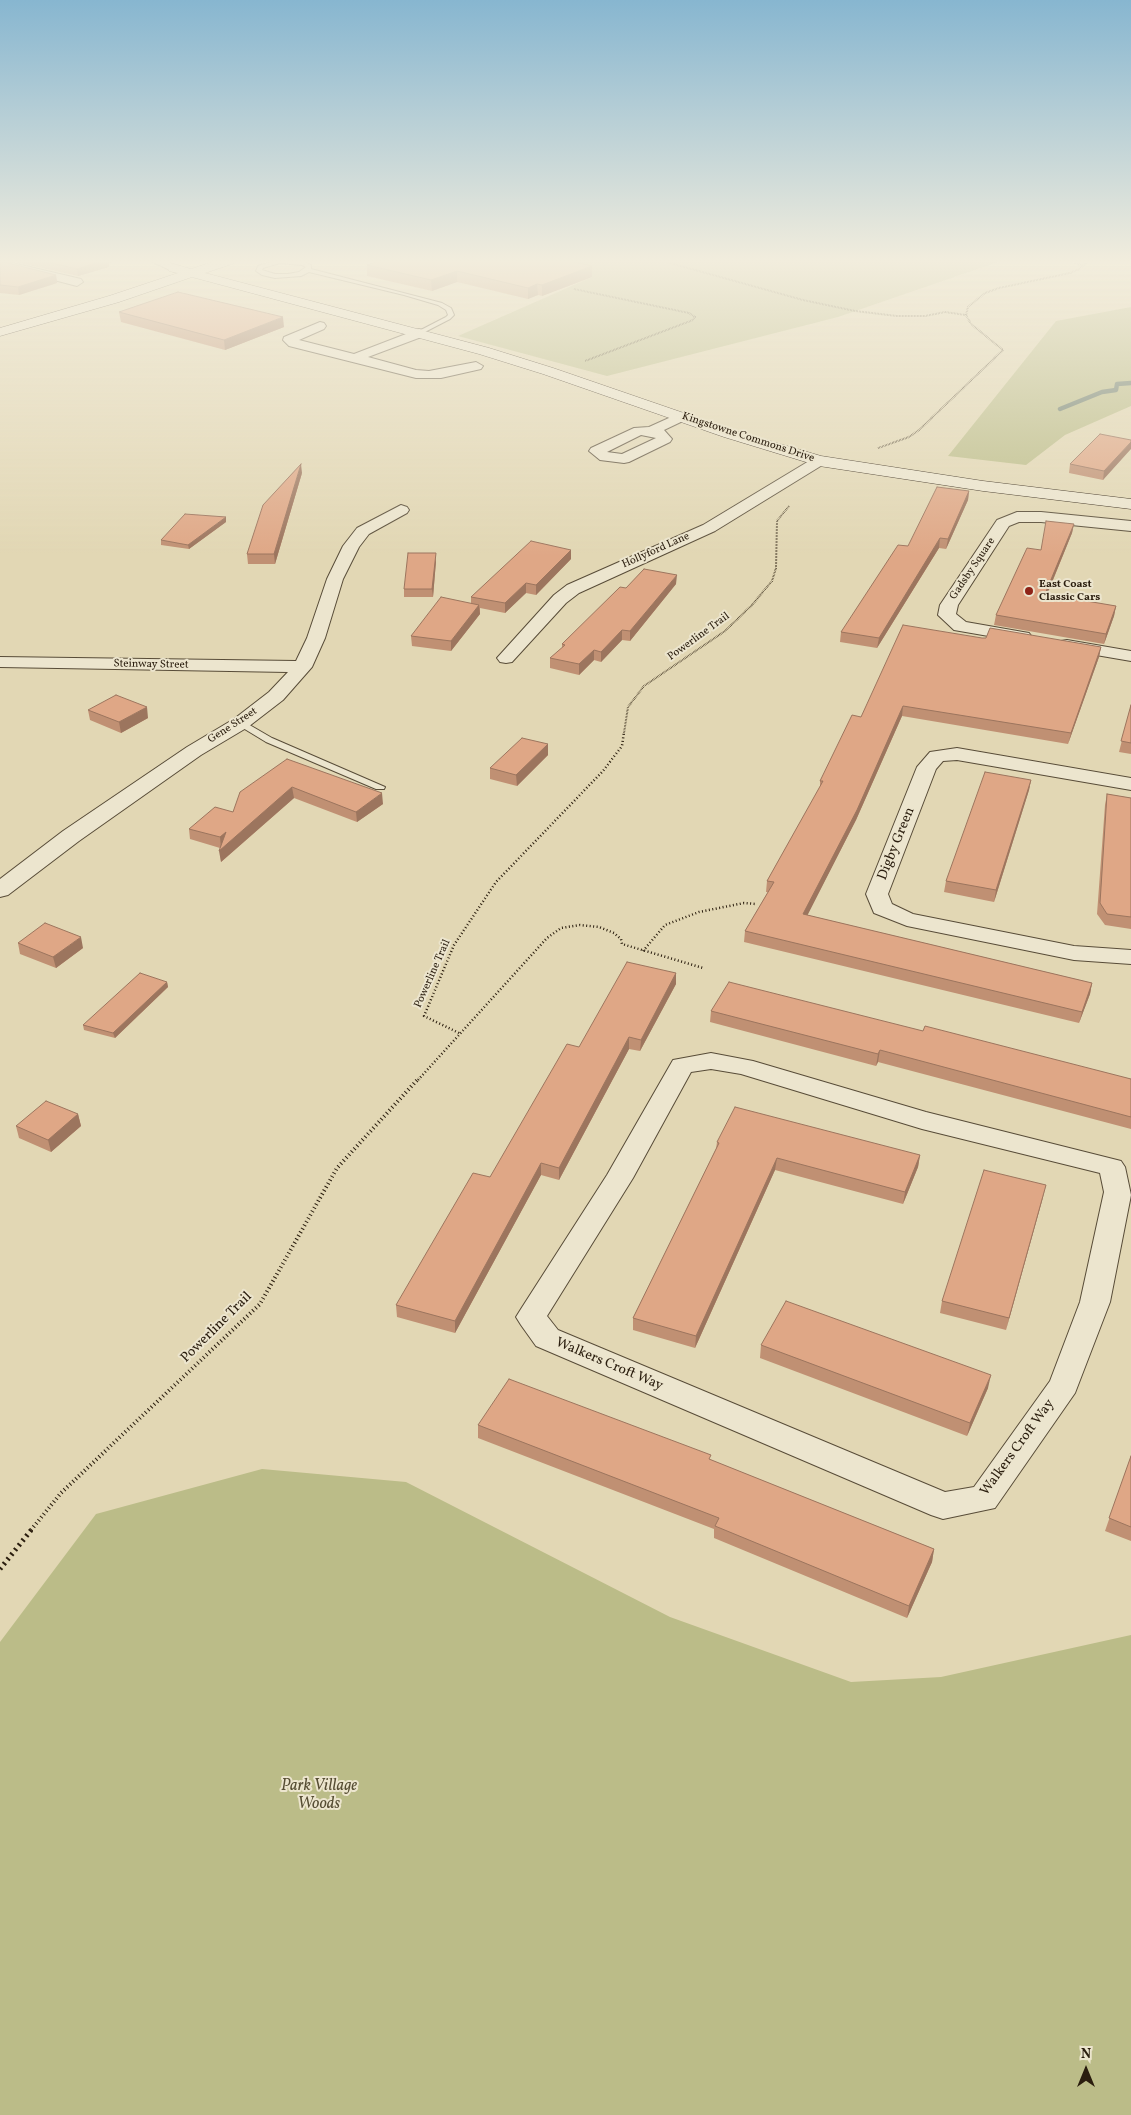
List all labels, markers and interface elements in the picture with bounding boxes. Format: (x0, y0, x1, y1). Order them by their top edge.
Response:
street label: Kingstowne Commons Drive (680, 410, 816, 466)
street label: Hollyford Lane (620, 530, 692, 572)
street label: Gadsby Square (947, 535, 999, 603)
place label: East Coast Classic Cars (1039, 578, 1100, 604)
marker: East Coast Classic Cars (1023, 585, 1035, 597)
street label: Powerline Trail (665, 610, 733, 664)
street label: Steinway Street (113, 658, 189, 672)
street label: Gene Street (206, 705, 260, 747)
street label: Digby Green (875, 805, 919, 883)
street label: Powerline Trail (412, 938, 454, 1010)
street label: Powerline Trail (178, 1289, 256, 1367)
street label: Walkers Croft Way (553, 1335, 665, 1395)
street label: Walkers Croft Way (977, 1397, 1059, 1499)
park label: Park Village Woods (281, 1777, 357, 1815)
north arrow (1061, 2045, 1111, 2095)
text: N (1081, 2045, 1091, 2064)

